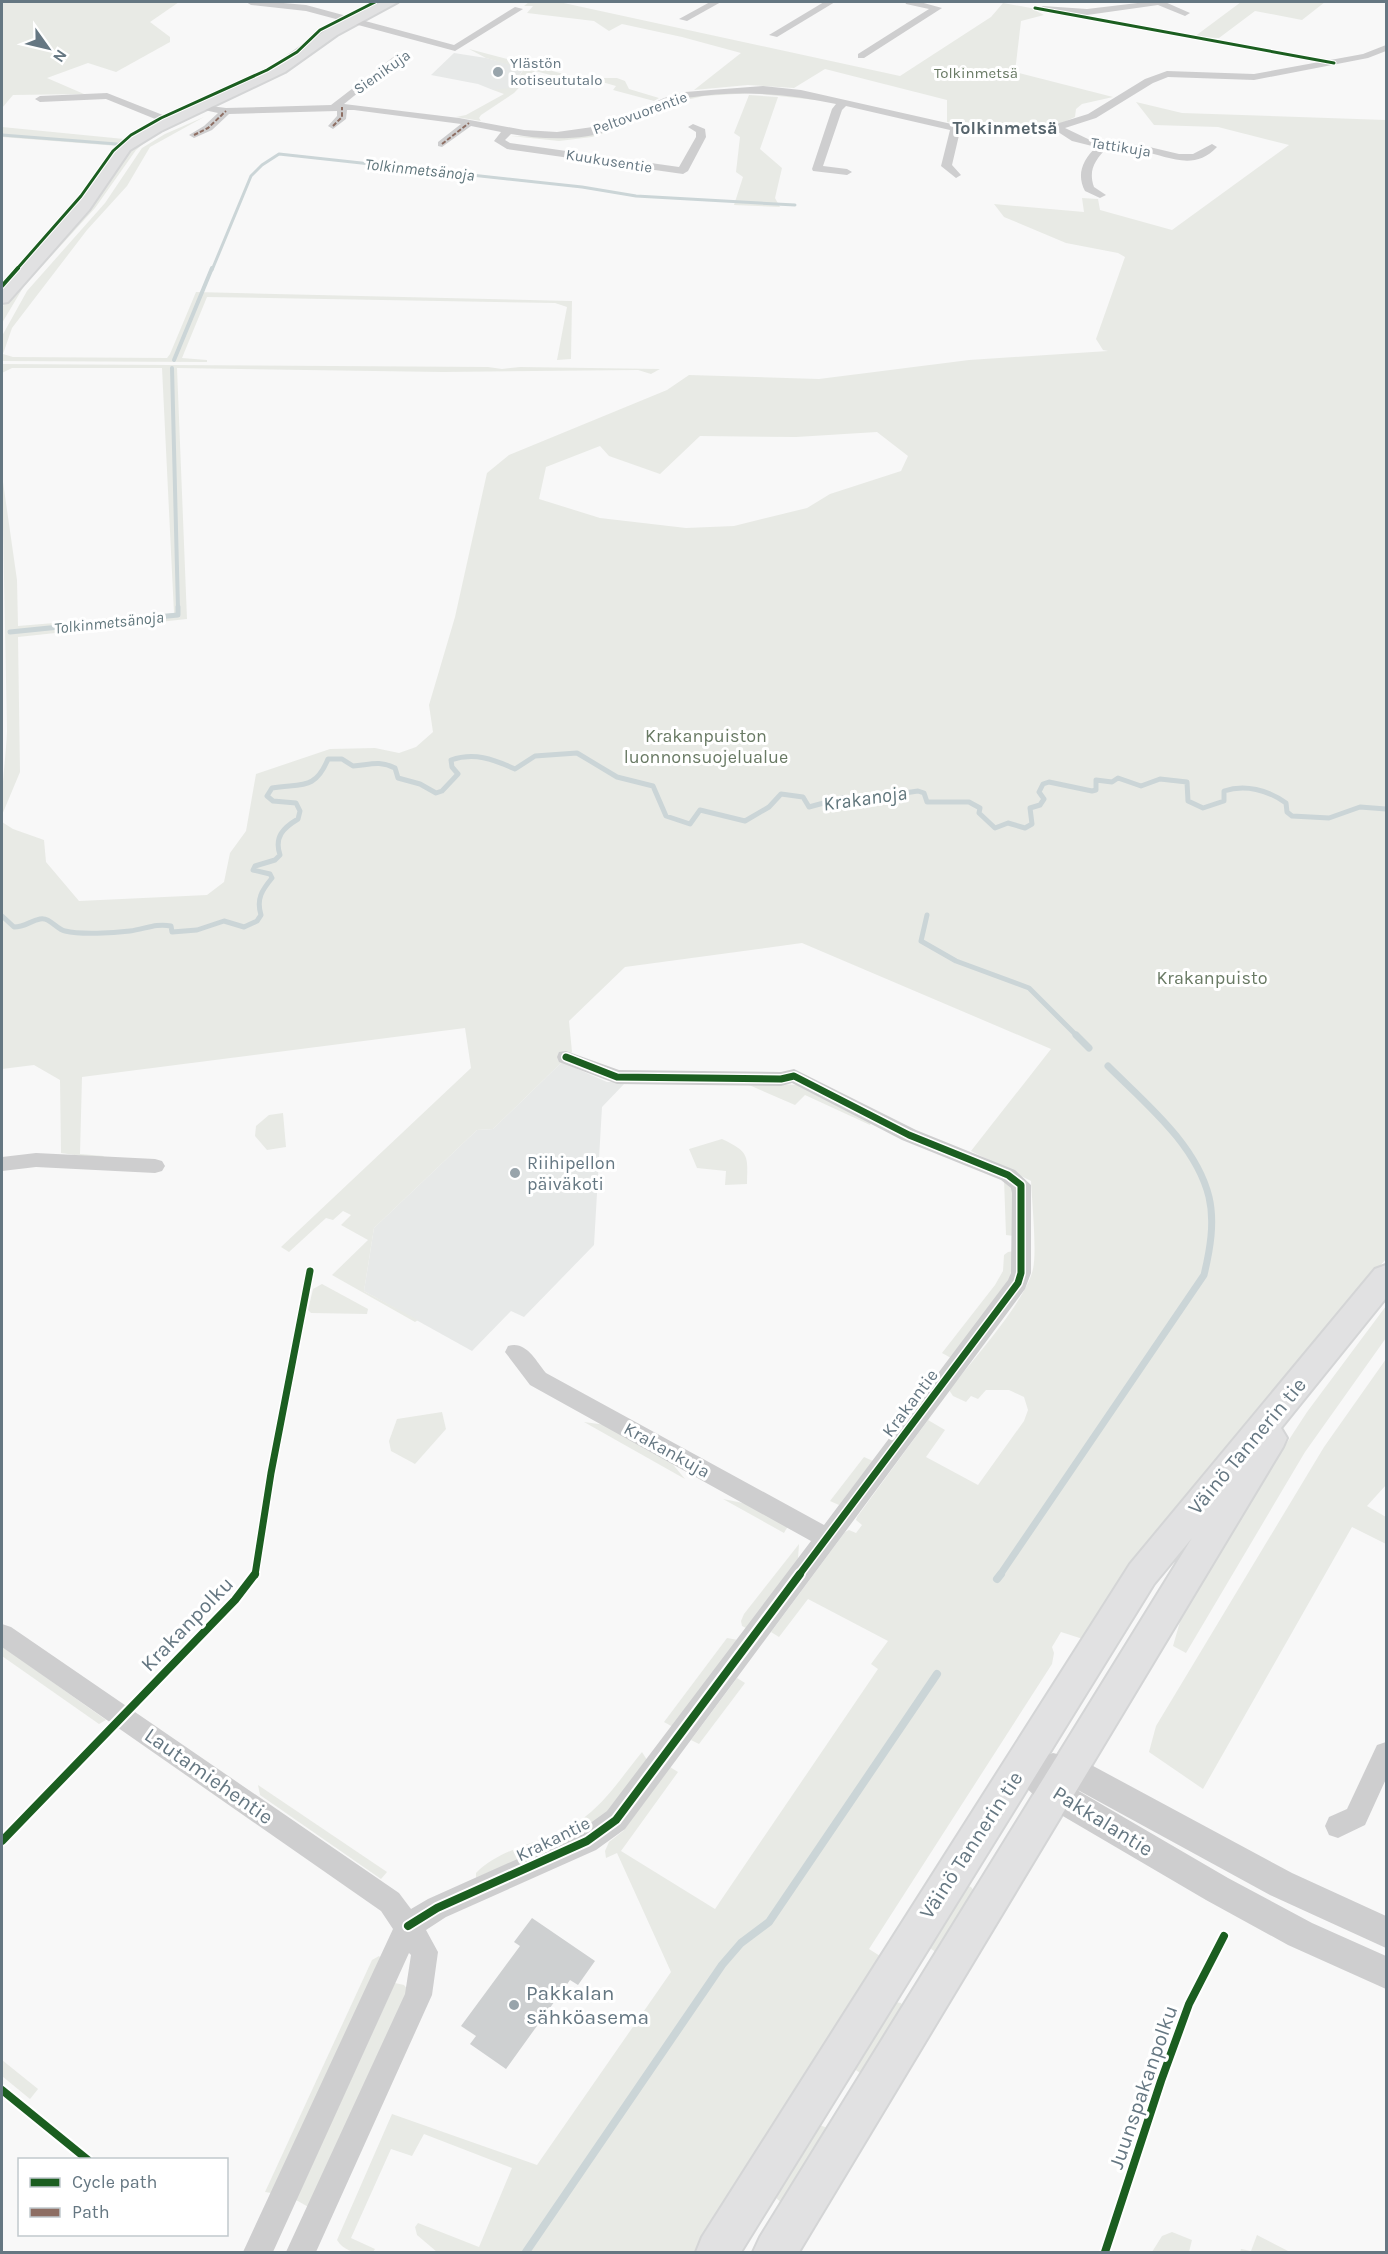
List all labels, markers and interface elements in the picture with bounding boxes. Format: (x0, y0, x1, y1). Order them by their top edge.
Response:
north arrow (18, 18, 78, 78)
text: N (49, 46, 71, 66)
street label: Sienikuja (350, 46, 414, 98)
place label: Ylästön kotiseututalo (510, 54, 602, 89)
park label: Tolkinmetsä (934, 64, 1018, 82)
marker: Ylästön kotiseututalo (491, 65, 505, 79)
street label: Peltovuorentie (590, 88, 690, 138)
district label: Tolkinmetsä (952, 117, 1058, 139)
street label: Tattikuja (1090, 133, 1152, 161)
street label: Kuukusentie (564, 145, 654, 177)
water label: Tolkinmetsänoja (364, 154, 476, 185)
water label: Tolkinmetsänoja (53, 607, 165, 638)
park label: Krakanpuiston luonnonsuojelualue (624, 725, 788, 768)
water label: Krakanoja (822, 781, 909, 816)
park label: Krakanpuisto (1156, 967, 1268, 989)
place label: Riihipellon päiväkoti (527, 1152, 616, 1195)
marker: Riihipellon päiväkoti (508, 1166, 522, 1180)
street label: Krakantie (877, 1365, 943, 1441)
street label: Väinö Tannerin tie (1183, 1373, 1311, 1519)
street label: Krakankuja (620, 1417, 714, 1483)
street label: Krakanpolku (136, 1572, 238, 1676)
street label: Lautamiehentie (140, 1723, 278, 1829)
street label: Väinö Tannerin tie (914, 1767, 1028, 1923)
street label: Pakkalantie (1049, 1781, 1157, 1861)
street label: Krakantie (512, 1812, 594, 1866)
place label: Pakkalan sähköasema (526, 1981, 649, 2029)
marker: Pakkalan sähköasema (507, 1998, 521, 2012)
street label: Juunspakanpolku (1104, 2002, 1182, 2172)
legend (18, 2158, 228, 2236)
text: Cycle path (72, 2171, 157, 2193)
text: Path (72, 2201, 110, 2223)

